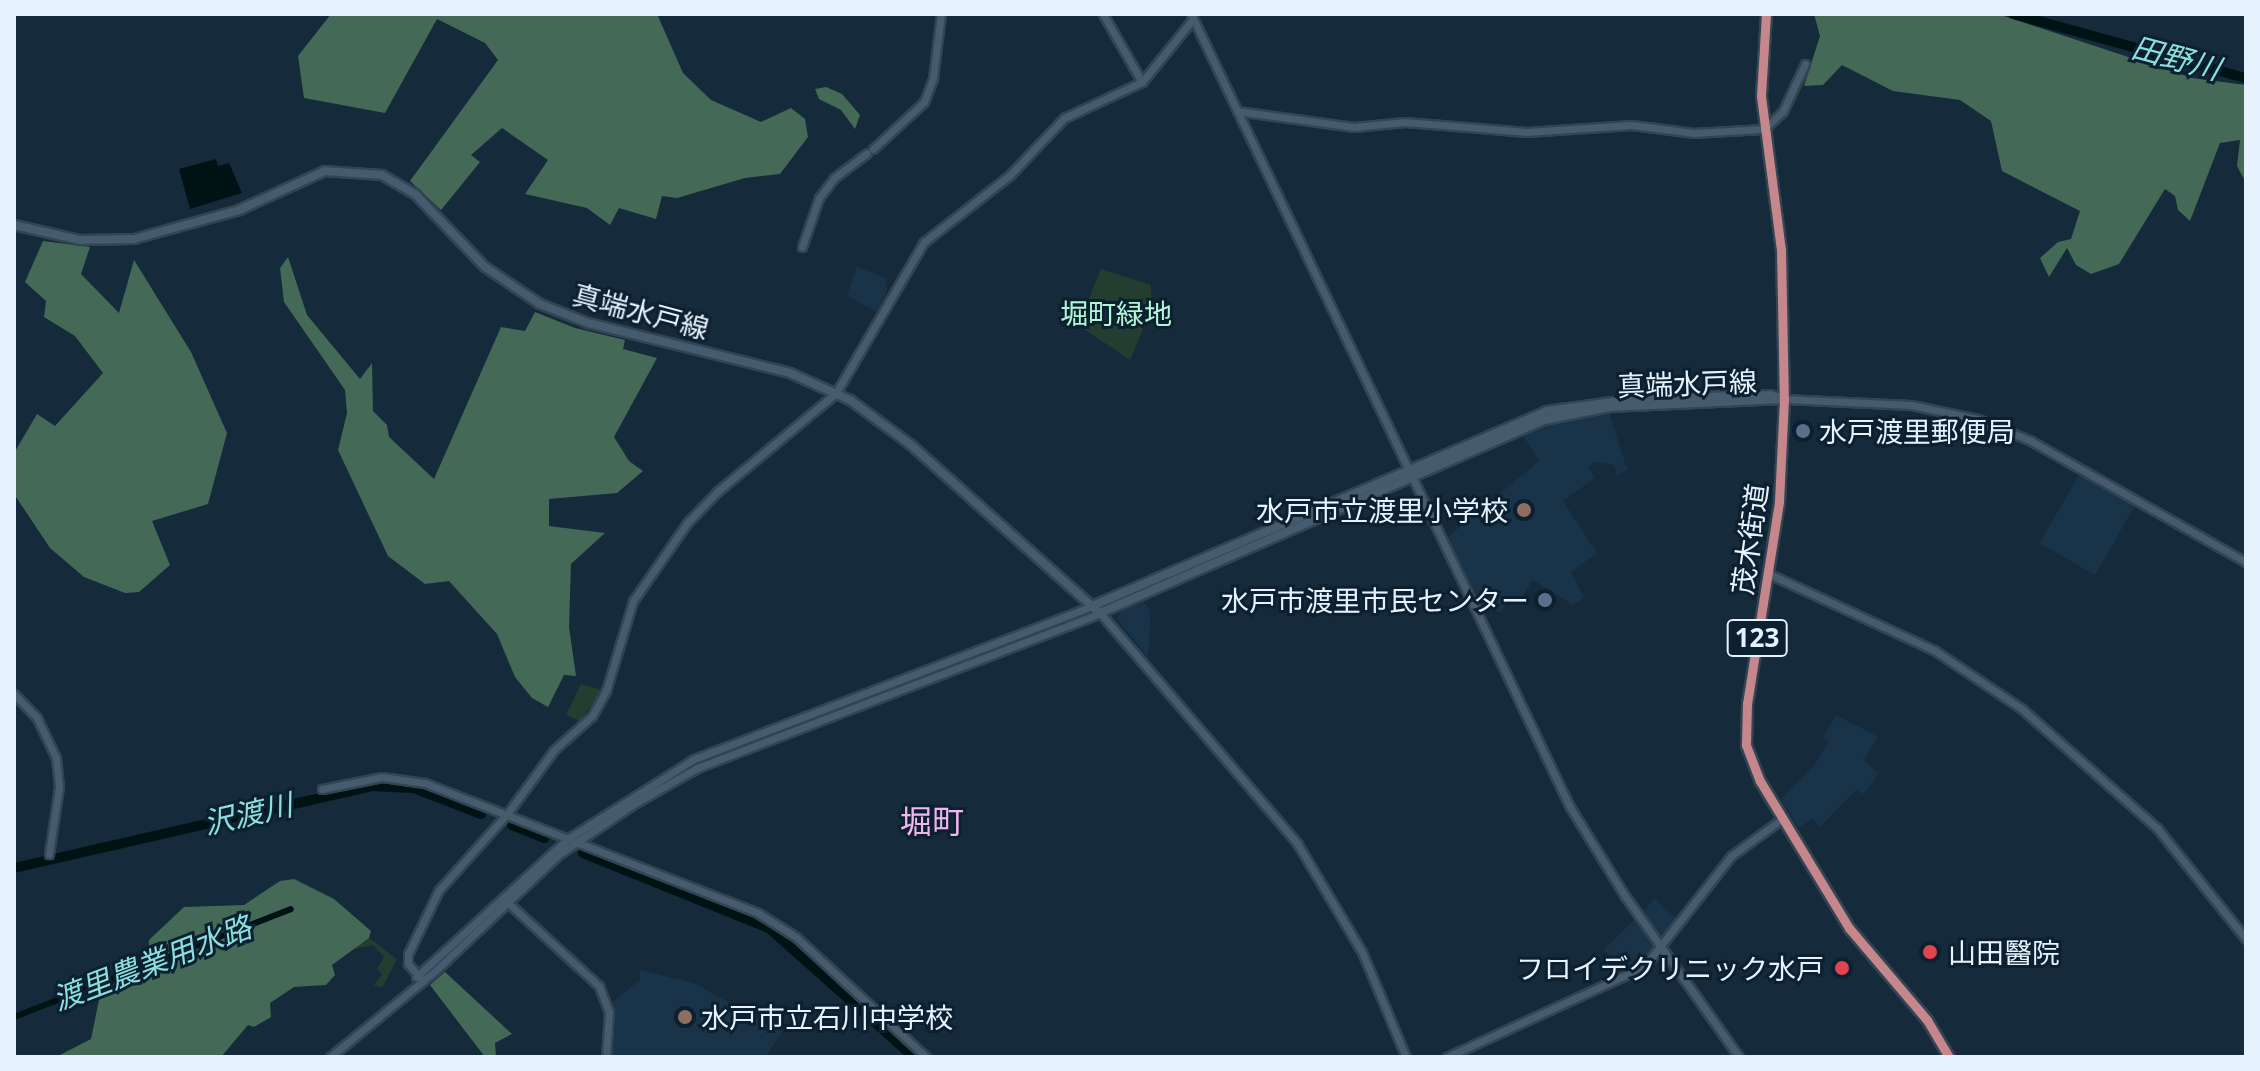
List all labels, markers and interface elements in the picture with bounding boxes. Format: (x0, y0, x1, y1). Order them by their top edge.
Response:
water label: 田野川 (2128, 29, 2224, 87)
street label: 真端水戸線 (569, 277, 713, 345)
park label: 堀町緑地 (1060, 296, 1172, 330)
street label: 真端水戸線 (1616, 364, 1758, 402)
place label: 水戸渡里郵便局 (1819, 414, 2015, 448)
marker: 水戸渡里郵便局 (1794, 422, 1812, 440)
street label: 茂木街道 (1725, 481, 1773, 597)
place label: 水戸市立渡里小学校 (1256, 493, 1508, 527)
marker: 水戸市立渡里小学校 (1515, 501, 1533, 519)
place label: 水戸市渡里市民センター (1221, 583, 1529, 617)
marker: 水戸市渡里市民センター (1536, 591, 1554, 609)
road number: 123 (1725, 616, 1789, 660)
water label: 沢渡川 (200, 786, 296, 842)
district label: 堀町 (900, 802, 964, 840)
water label: 渡里農業用水路 (48, 909, 256, 1017)
place label: 山田醫院 (1948, 935, 2060, 969)
marker: 山田醫院 (1919, 941, 1941, 963)
place label: フロイデクリニック水戸 (1516, 951, 1824, 985)
marker: フロイデクリニック水戸 (1831, 957, 1853, 979)
place label: 水戸市立石川中学校 (701, 1000, 953, 1034)
marker: 水戸市立石川中学校 (676, 1008, 694, 1026)

